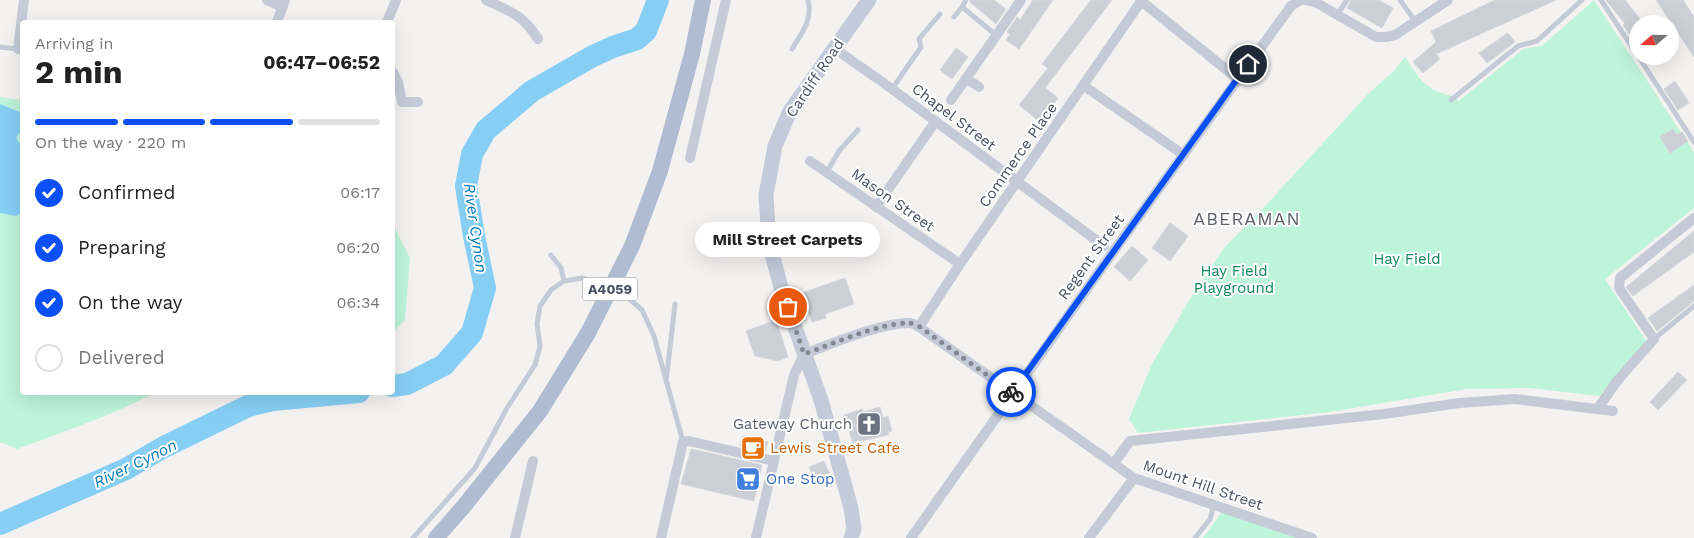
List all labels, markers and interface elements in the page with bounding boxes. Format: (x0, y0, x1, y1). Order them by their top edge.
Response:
north arrow (1629, 15, 1679, 65)
map controls (1629, 15, 1679, 65)
text: Arriving in (35, 34, 113, 53)
street label: Cardiff Road (782, 35, 848, 121)
pin (1227, 43, 1269, 85)
icon: home (1234, 50, 1262, 78)
text: 06:47–06:52 (263, 51, 380, 74)
text: 2 min (35, 53, 123, 91)
street label: Chapel Street (908, 80, 1000, 155)
street label: Commerce Place (975, 99, 1061, 211)
text: On the way · 220 m (35, 133, 186, 152)
street label: Mason Street (848, 165, 939, 236)
icon: check (35, 179, 63, 207)
text: Confirmed (78, 181, 175, 204)
water label: River Cynon (460, 182, 491, 274)
text: 06:17 (340, 183, 380, 202)
district label: ABERAMAN (1193, 208, 1301, 229)
street label: Regent Street (1054, 210, 1128, 303)
callout: Mill Street Carpets (696, 222, 880, 257)
text: Mill Street Carpets (713, 230, 862, 249)
icon: check (35, 234, 63, 262)
text: Preparing (78, 236, 165, 259)
text: 06:20 (336, 238, 380, 257)
park label: Hay Field (1373, 250, 1441, 268)
park label: Hay Field Playground (1194, 262, 1274, 297)
road number: A4059 (582, 278, 638, 300)
pin (767, 286, 809, 328)
icon: check (35, 289, 63, 317)
text: On the way (78, 291, 182, 314)
text: 06:34 (336, 293, 380, 312)
icon: bag (774, 293, 802, 321)
text: Delivered (78, 346, 165, 369)
courier (986, 367, 1036, 417)
icon: bike (997, 378, 1025, 406)
church icon: Gateway Church (856, 411, 882, 437)
place label: Gateway Church (733, 415, 852, 433)
water label: River Cynon (90, 435, 180, 492)
cafe icon: Lewis Street Cafe (740, 435, 766, 461)
place label: Lewis Street Cafe (770, 439, 900, 457)
street label: Mount Hill Street (1141, 456, 1266, 514)
supermarket icon: One Stop (735, 466, 761, 492)
place label: One Stop (766, 470, 835, 488)

